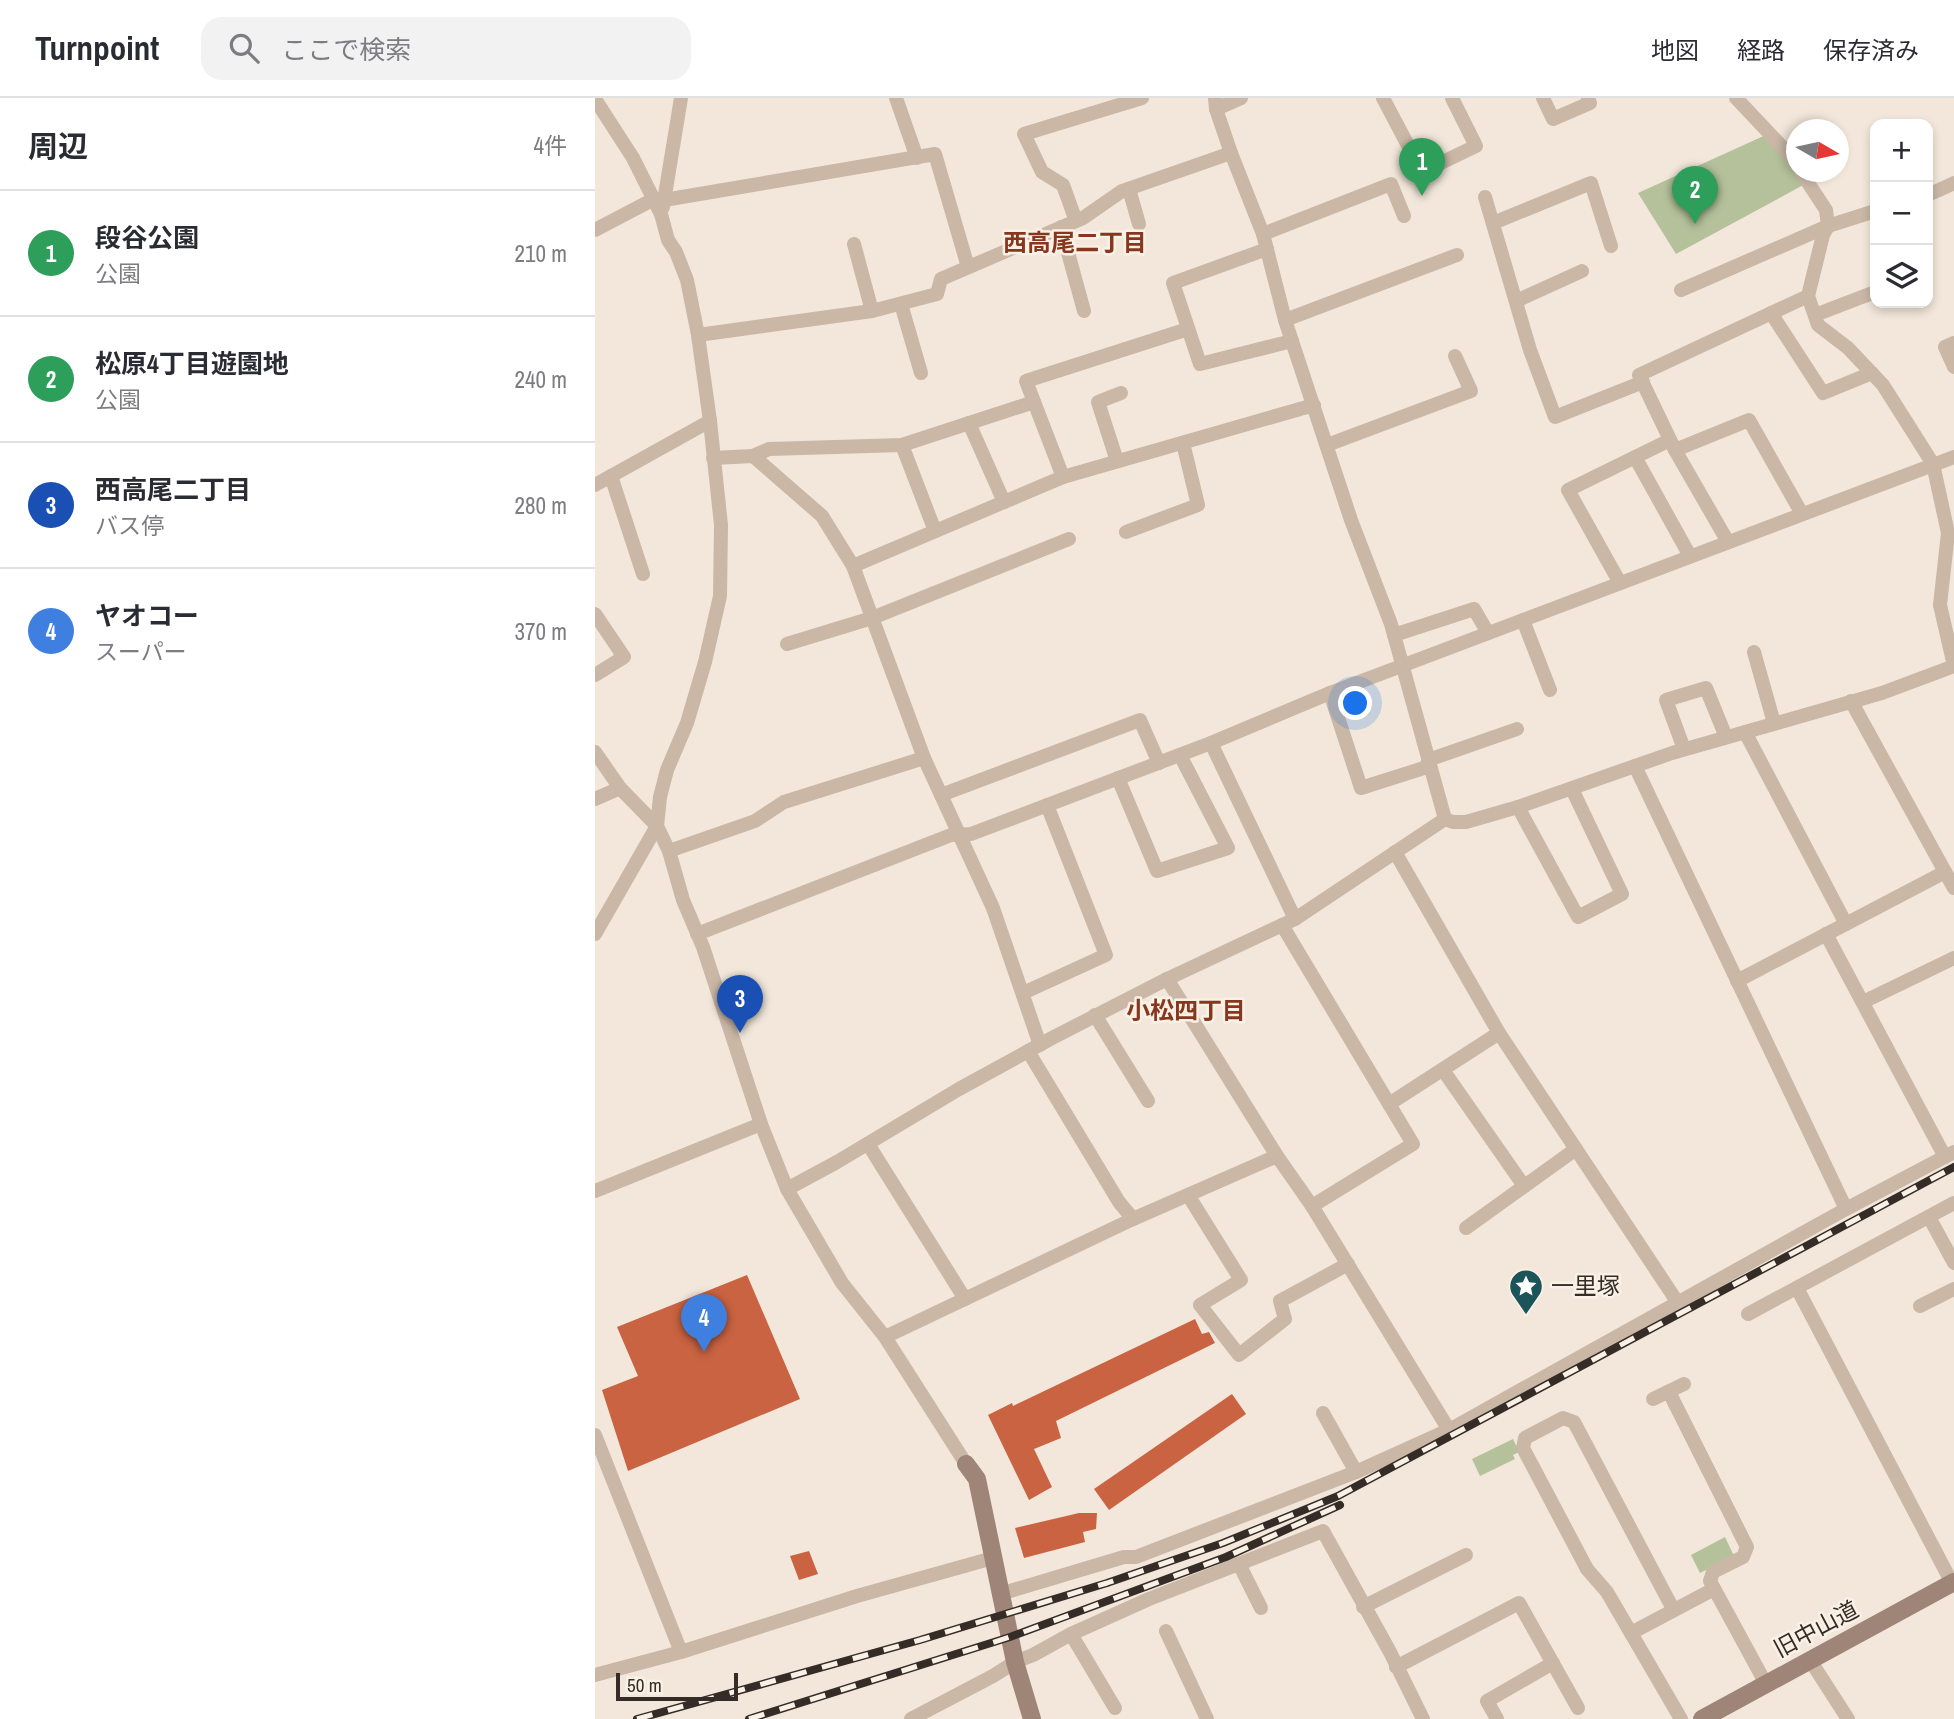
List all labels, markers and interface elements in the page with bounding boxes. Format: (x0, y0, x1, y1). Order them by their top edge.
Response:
search box (201, 17, 691, 80)
text: Turnpoint (35, 26, 159, 70)
icon: search (225, 29, 263, 67)
text: ここで検索 (281, 32, 411, 67)
text: 地図 (1651, 34, 1699, 66)
text: 経路 (1737, 34, 1785, 66)
text: 保存済み (1823, 34, 1919, 66)
north arrow (1786, 119, 1849, 182)
map controls (1870, 119, 1933, 308)
button: + (1870, 119, 1933, 182)
text: 周辺 (28, 126, 88, 166)
text: 4件 (534, 130, 567, 161)
pin: 1 (1399, 138, 1445, 196)
pin: 2 (1672, 166, 1718, 224)
button: − (1870, 182, 1933, 245)
text: 段谷公園 (95, 220, 199, 255)
district label: 西高尾二丁目 (1003, 226, 1147, 258)
text: 1 (46, 238, 56, 269)
text: 210 m (515, 238, 567, 269)
button: layers (1870, 245, 1933, 308)
text: 公園 (95, 258, 141, 289)
text: 松原4丁目遊園地 (95, 346, 289, 381)
text: 2 (46, 364, 56, 395)
text: 240 m (515, 364, 567, 395)
text: 公園 (95, 384, 141, 415)
text: 西高尾二丁目 (95, 472, 251, 507)
text: 3 (46, 490, 56, 521)
text: 280 m (515, 490, 567, 521)
text: バス停 (95, 510, 164, 541)
text: ヤオコー (95, 598, 199, 633)
text: 4 (46, 616, 56, 647)
text: 370 m (515, 616, 567, 647)
text: スーパー (95, 636, 187, 667)
your location (1338, 686, 1372, 720)
pin: 3 (717, 975, 763, 1033)
district label: 小松四丁目 (1126, 994, 1246, 1026)
place icon: 一里塚 (1507, 1267, 1545, 1316)
place label: 一里塚 (1551, 1270, 1620, 1301)
pin: 4 (681, 1294, 727, 1352)
street label: 旧中山道 (1768, 1593, 1864, 1664)
scale bar (616, 1670, 739, 1702)
text: 50 m (627, 1672, 662, 1698)

